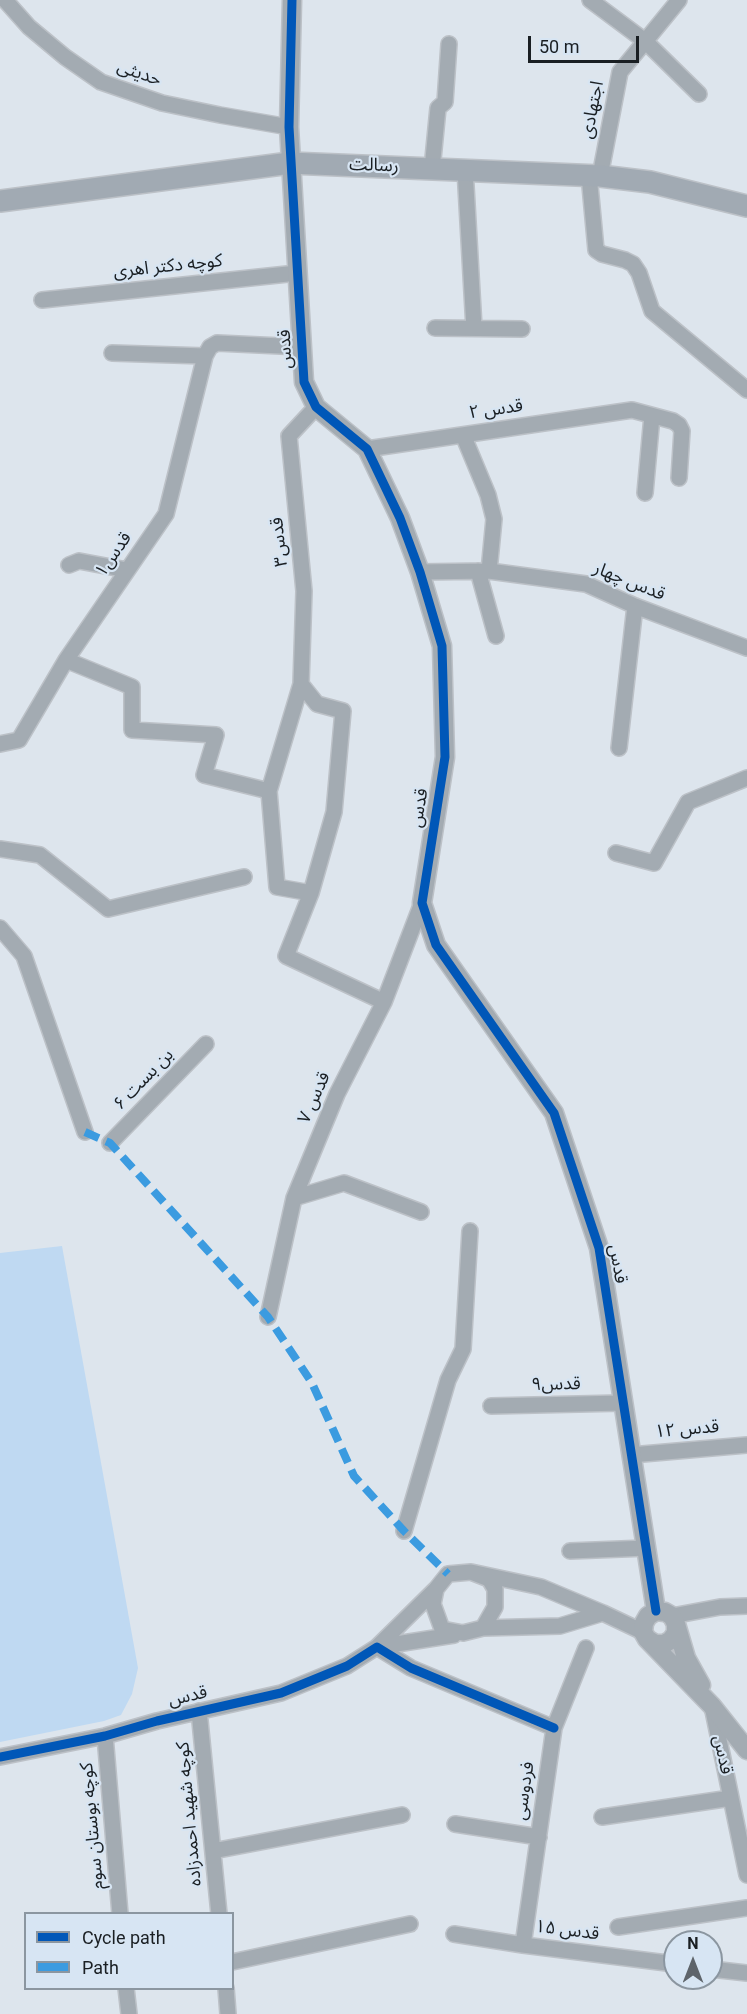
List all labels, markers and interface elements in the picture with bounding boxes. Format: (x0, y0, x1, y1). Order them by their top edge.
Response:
scale bar (531, 24, 642, 62)
text: 50 m (539, 36, 579, 57)
street label: حدیثی (114, 56, 164, 92)
street label: اجتهادی (577, 79, 609, 141)
street label: رسالت (349, 154, 399, 178)
street label: کوچه دکتر اهری (112, 251, 224, 283)
street label: قدس (274, 329, 298, 369)
street label: قدس ۲ (468, 396, 524, 424)
street label: قدس۳ (267, 516, 293, 568)
street label: قدس۱ (91, 528, 137, 582)
street label: قدس چهار (590, 558, 668, 606)
street label: قدس (406, 787, 434, 829)
street label: بن بست ۶ (109, 1045, 179, 1115)
street label: قدس ۷ (294, 1069, 336, 1127)
street label: قدس (603, 1243, 631, 1285)
street label: قدس۹ (531, 1374, 581, 1396)
street label: قدس ۱۲ (654, 1416, 720, 1444)
street label: قدس (166, 1682, 210, 1712)
street label: قدس (707, 1733, 737, 1777)
street label: کوچه شهید احمدزاده (173, 1741, 207, 1887)
street label: فردوسی (510, 1760, 540, 1822)
street label: کوچه بوستان سوم (77, 1762, 109, 1890)
legend (24, 1912, 234, 1990)
street label: قدس ۱۵ (534, 1916, 600, 1946)
text: Cycle path (82, 1927, 166, 1948)
north arrow (663, 1930, 723, 1990)
text: N (687, 1934, 699, 1953)
text: Path (82, 1957, 119, 1978)

